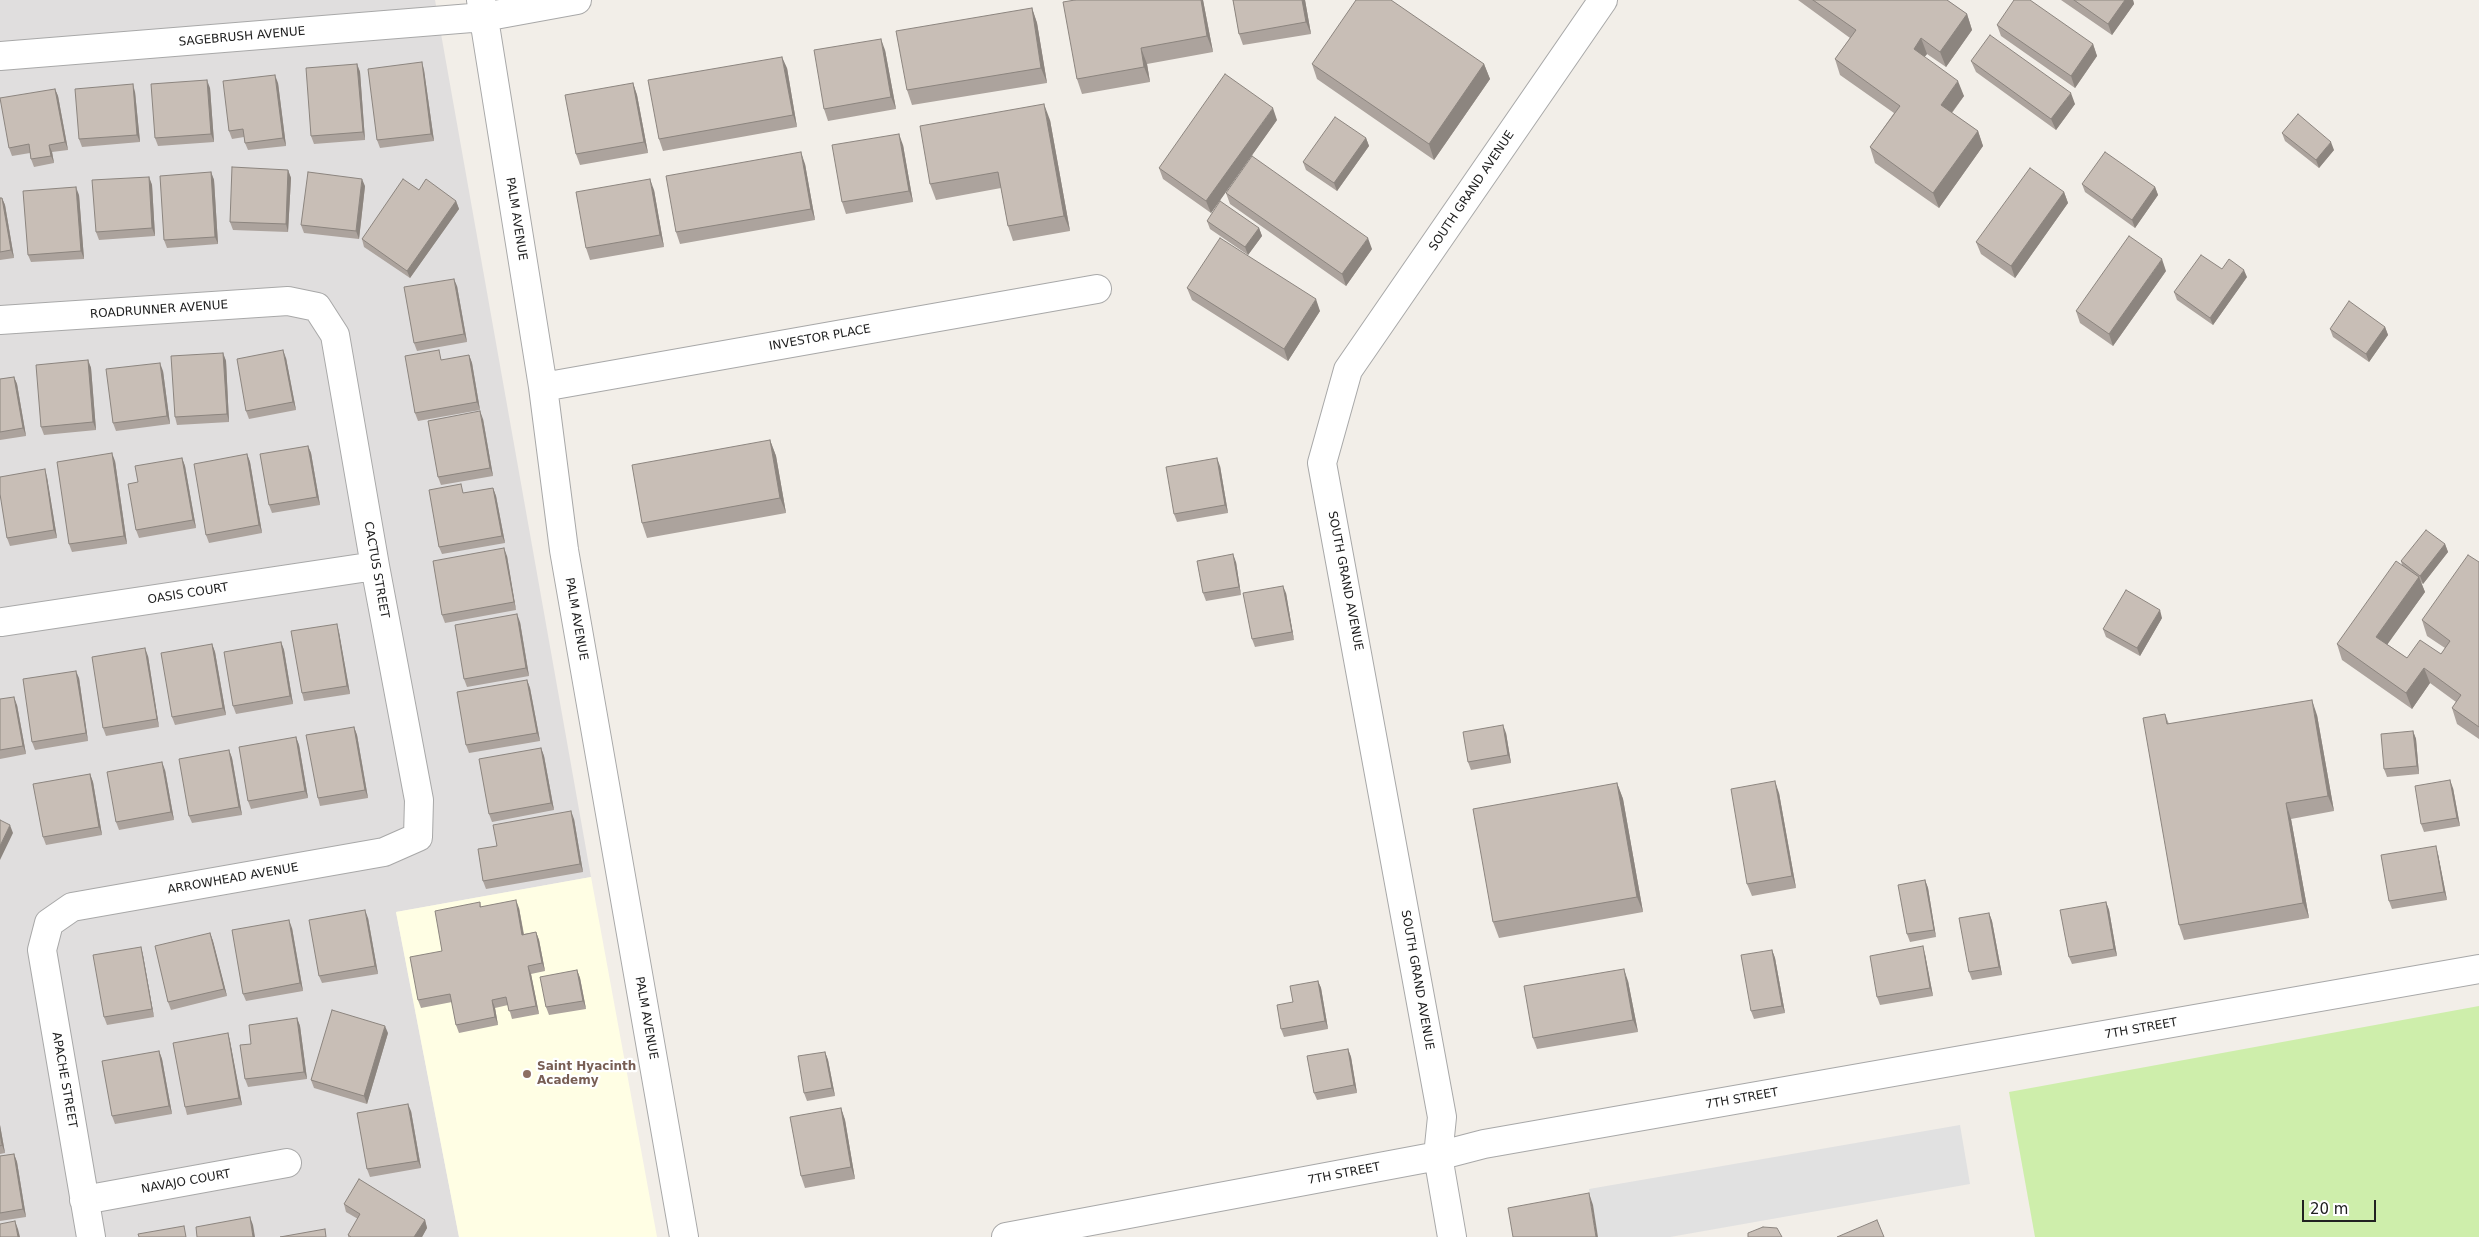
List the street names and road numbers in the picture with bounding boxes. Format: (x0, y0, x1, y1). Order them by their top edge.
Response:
street label: SAGEBRUSH AVENUE (178, 24, 306, 50)
street label: SOUTH GRAND AVENUE (1426, 128, 1518, 254)
street label: PALM AVENUE (502, 176, 530, 262)
street label: ROADRUNNER AVENUE (89, 298, 229, 322)
street label: INVESTOR PLACE (768, 322, 872, 354)
street label: SOUTH GRAND AVENUE (1324, 510, 1366, 652)
street label: CACTUS STREET (360, 520, 392, 620)
street label: PALM AVENUE (562, 576, 590, 662)
street label: OASIS COURT (147, 581, 229, 607)
street label: ARROWHEAD AVENUE (166, 860, 300, 898)
street label: SOUTH GRAND AVENUE (1398, 909, 1436, 1051)
street label: PALM AVENUE (632, 975, 660, 1061)
street label: 7TH STREET (2104, 1016, 2178, 1042)
street label: APACHE STREET (48, 1031, 80, 1129)
street label: 7TH STREET (1705, 1086, 1779, 1112)
street label: 7TH STREET (1307, 1160, 1381, 1188)
street label: NAVAJO COURT (140, 1167, 232, 1197)

